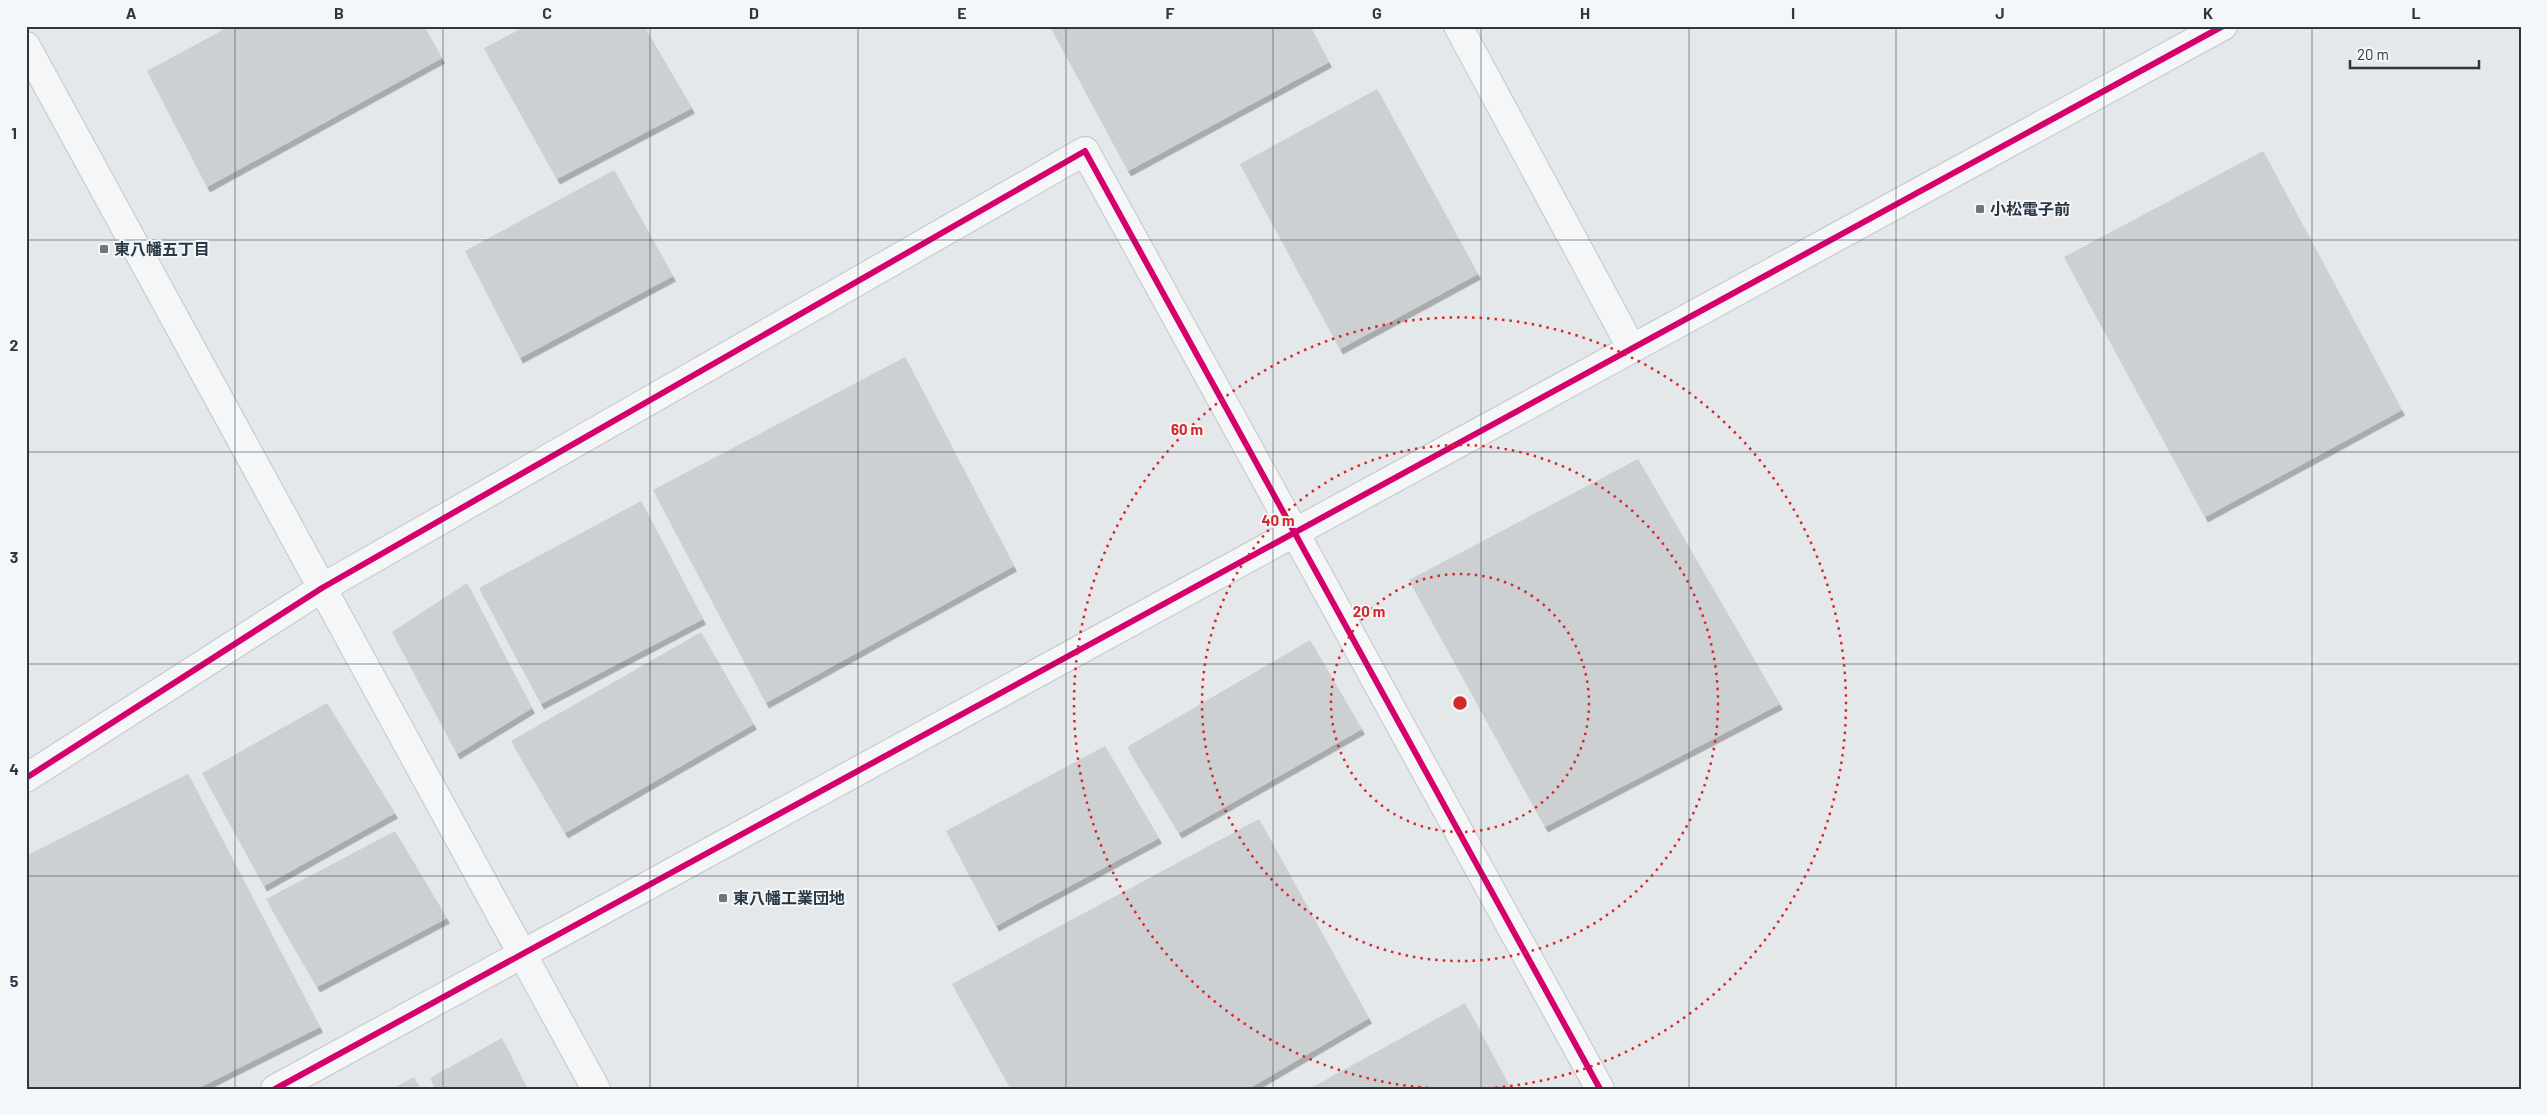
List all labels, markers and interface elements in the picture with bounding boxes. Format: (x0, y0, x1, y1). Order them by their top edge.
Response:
text: A (126, 3, 137, 22)
text: B (334, 3, 344, 22)
text: C (542, 3, 552, 22)
text: D (749, 3, 759, 22)
text: E (957, 3, 967, 22)
text: F (1166, 3, 1175, 22)
text: G (1372, 3, 1382, 22)
text: H (1580, 3, 1590, 22)
text: I (1791, 3, 1795, 22)
text: J (1995, 3, 2005, 22)
text: K (2203, 3, 2213, 22)
text: L (2411, 3, 2421, 22)
scale bar (2350, 38, 2478, 70)
text: 20 m (2357, 45, 2389, 63)
text: 1 (11, 123, 17, 142)
place label: 小松電子前 (1990, 199, 2070, 218)
marker: 小松電子前 (1974, 203, 1986, 215)
place label: 東八幡五丁目 (114, 239, 210, 258)
marker: 東八幡五丁目 (98, 243, 110, 255)
text: 2 (10, 335, 19, 354)
text: 60 m (1171, 420, 1203, 438)
text: 40 m (1261, 511, 1295, 529)
text: 3 (10, 547, 18, 566)
text: 20 m (1353, 602, 1385, 620)
centre of rings (1451, 694, 1469, 712)
text: 4 (9, 759, 19, 778)
place label: 東八幡工業団地 (733, 888, 845, 907)
marker: 東八幡工業団地 (717, 892, 729, 904)
text: 5 (10, 971, 19, 990)

